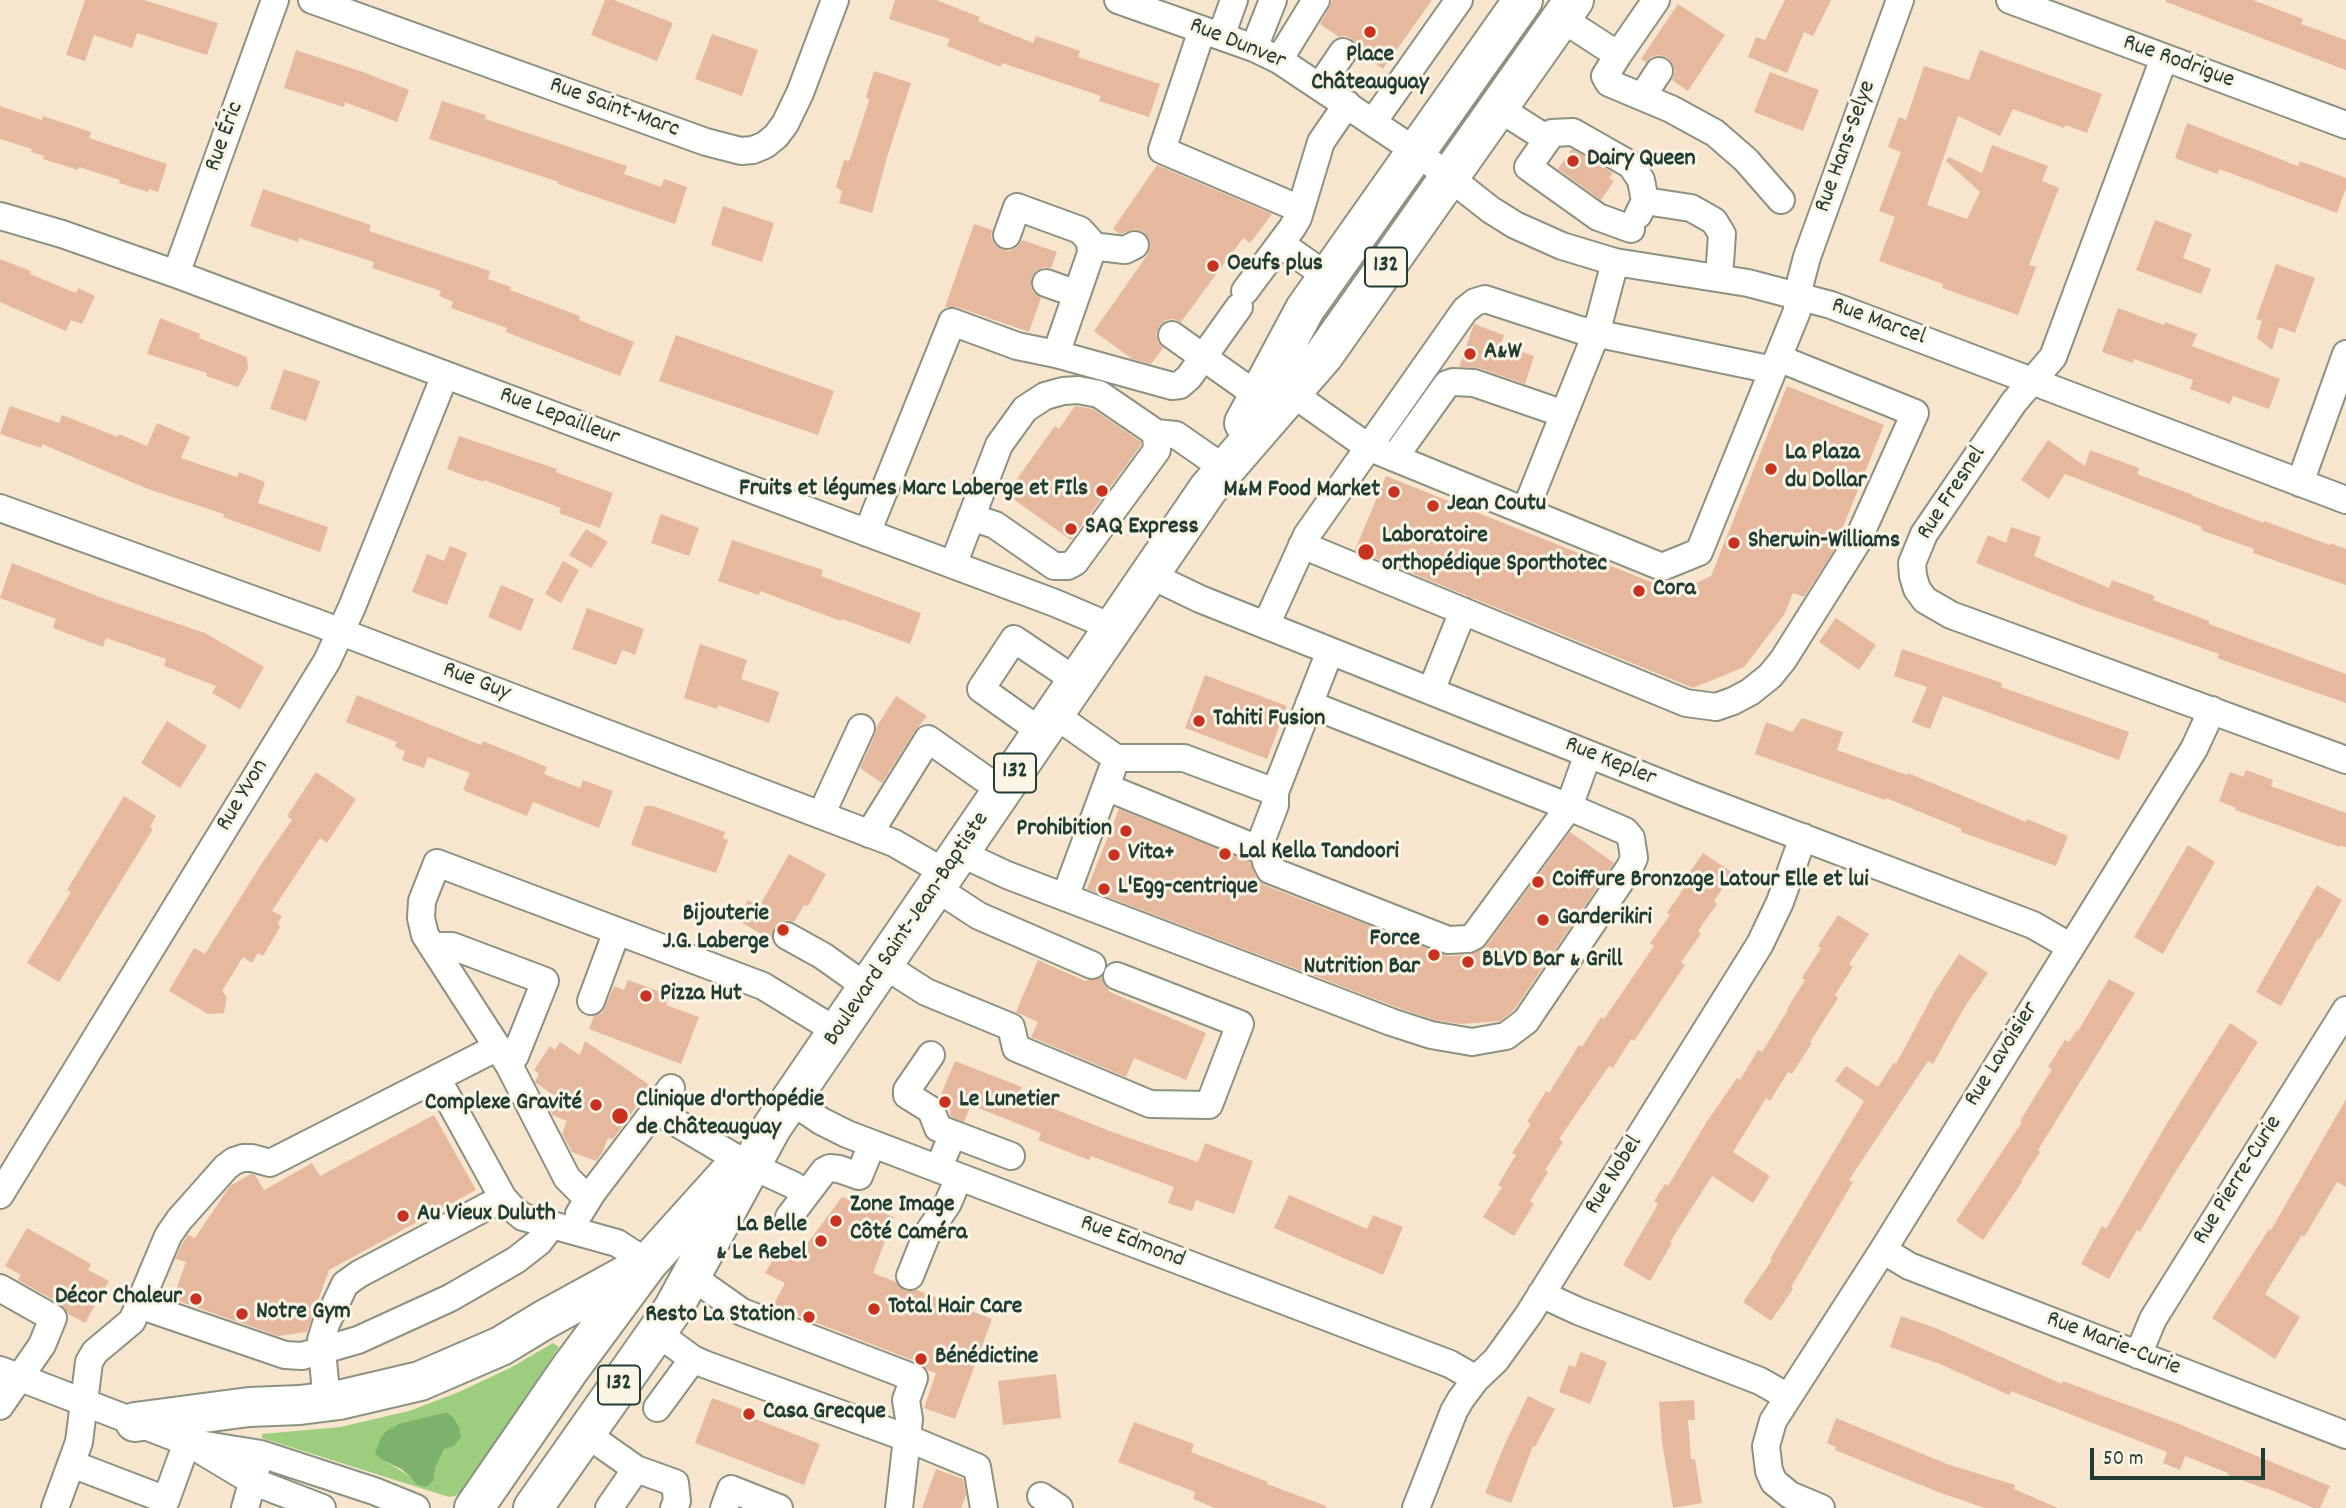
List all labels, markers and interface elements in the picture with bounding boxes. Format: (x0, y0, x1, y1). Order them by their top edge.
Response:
street label: Rue Dunver (1185, 13, 1289, 77)
marker: Place Châteauguay (1362, 24, 1378, 40)
street label: Rue Rodrigue (2118, 30, 2238, 96)
place label: Place Châteauguay (1311, 43, 1429, 99)
street label: Rue Saint-Marc (545, 72, 683, 146)
street label: Rue Hans-Selye (1810, 77, 1884, 217)
street label: Rue Éric (200, 98, 252, 176)
place label: Dairy Queen (1587, 147, 1696, 175)
marker: Dairy Queen (1565, 153, 1581, 169)
road number: 132 (1365, 248, 1407, 286)
place label: Oeufs plus (1227, 252, 1323, 280)
marker: Oeufs plus (1205, 258, 1221, 274)
street label: Rue Marcel (1827, 293, 1929, 353)
place label: A&W (1484, 340, 1521, 368)
marker: A&W (1462, 346, 1478, 362)
street label: Rue Lepailleur (495, 382, 623, 454)
place label: La Plaza du Dollar (1785, 441, 1867, 497)
street label: Rue Fresnel (1912, 442, 1994, 546)
marker: La Plaza du Dollar (1763, 461, 1779, 477)
place label: Fruits et légumes Marc Laberge et FIls (739, 477, 1088, 505)
place label: M&M Food Market (1224, 478, 1380, 506)
marker: Fruits et légumes Marc Laberge et FIls (1094, 483, 1110, 499)
marker: M&M Food Market (1386, 484, 1402, 500)
place label: Jean Coutu (1447, 492, 1546, 520)
marker: Jean Coutu (1425, 498, 1441, 514)
place label: SAQ Express (1085, 515, 1199, 543)
marker: SAQ Express (1063, 521, 1079, 537)
place label: Laboratoire orthopédique Sporthotec (1382, 524, 1607, 580)
place label: Sherwin-Williams (1748, 529, 1900, 557)
marker: Sherwin-Williams (1726, 535, 1742, 551)
marker: Laboratoire orthopédique Sporthotec (1356, 542, 1376, 562)
place label: Cora (1653, 577, 1696, 605)
marker: Cora (1631, 583, 1647, 599)
street label: Rue Guy (438, 657, 514, 709)
place label: Tahiti Fusion (1213, 707, 1325, 735)
marker: Tahiti Fusion (1191, 713, 1207, 729)
street label: Rue Kepler (1560, 732, 1660, 794)
road number: 132 (994, 754, 1036, 792)
street label: Rue Yvon (211, 755, 277, 837)
street label: Boulevard Saint-Jean-Baptiste (819, 807, 997, 1053)
place label: Prohibition (1016, 817, 1112, 845)
marker: Prohibition (1118, 823, 1134, 839)
place label: Lal Kella Tandoori (1239, 840, 1399, 868)
place label: Vita+ (1128, 841, 1175, 869)
marker: Lal Kella Tandoori (1217, 846, 1233, 862)
marker: Vita+ (1106, 847, 1122, 863)
place label: Coiffure Bronzage Latour Elle et lui (1552, 868, 1869, 896)
marker: Coiffure Bronzage Latour Elle et lui (1530, 874, 1546, 890)
place label: L'Egg-centrique (1118, 875, 1258, 903)
marker: L'Egg-centrique (1096, 881, 1112, 897)
place label: Bijouterie J.G. Laberge (663, 902, 769, 958)
place label: Garderikiri (1557, 906, 1652, 934)
marker: Garderikiri (1535, 912, 1551, 928)
marker: Bijouterie J.G. Laberge (775, 922, 791, 938)
place label: Force Nutrition Bar (1304, 927, 1420, 983)
marker: Force Nutrition Bar (1426, 947, 1442, 963)
place label: BLVD Bar & Grill (1482, 948, 1623, 976)
marker: BLVD Bar & Grill (1460, 954, 1476, 970)
place label: Pizza Hut (660, 982, 742, 1010)
marker: Pizza Hut (638, 988, 654, 1004)
street label: Rue Lavoisier (1959, 997, 2047, 1113)
place label: Clinique d'orthopédie de Châteauguay (636, 1088, 824, 1144)
place label: Le Lunetier (959, 1088, 1059, 1116)
place label: Complexe Gravité (425, 1091, 582, 1119)
marker: Le Lunetier (937, 1094, 953, 1110)
marker: Complexe Gravité (588, 1097, 604, 1113)
marker: Clinique d'orthopédie de Châteauguay (610, 1106, 630, 1126)
street label: Rue Pierre-Curie (2188, 1111, 2290, 1251)
street label: Rue Nobel (1580, 1131, 1650, 1221)
place label: Zone Image Côté Caméra (850, 1193, 967, 1249)
place label: Au Vieux Duluth (417, 1202, 556, 1230)
marker: Au Vieux Duluth (395, 1208, 411, 1224)
street label: Rue Edmond (1076, 1210, 1188, 1276)
place label: La Belle & Le Rebel (716, 1213, 807, 1269)
marker: Zone Image Côté Caméra (828, 1213, 844, 1229)
marker: La Belle & Le Rebel (813, 1233, 829, 1249)
place label: Décor Chaleur (55, 1285, 182, 1313)
marker: Décor Chaleur (188, 1291, 204, 1307)
place label: Total Hair Care (888, 1295, 1022, 1323)
place label: Notre Gym (256, 1300, 351, 1328)
marker: Total Hair Care (866, 1301, 882, 1317)
place label: Resto La Station (645, 1303, 795, 1331)
marker: Notre Gym (234, 1306, 250, 1322)
street label: Rue Marie-Curie (2042, 1306, 2184, 1384)
marker: Resto La Station (801, 1309, 817, 1325)
place label: Bénédictine (935, 1345, 1038, 1373)
marker: Bénédictine (913, 1351, 929, 1367)
road number: 132 (598, 1366, 640, 1404)
place label: Casa Grecque (763, 1400, 886, 1428)
marker: Casa Grecque (741, 1406, 757, 1422)
scale bar (2094, 1434, 2269, 1478)
text: 50 m (2103, 1445, 2143, 1475)

